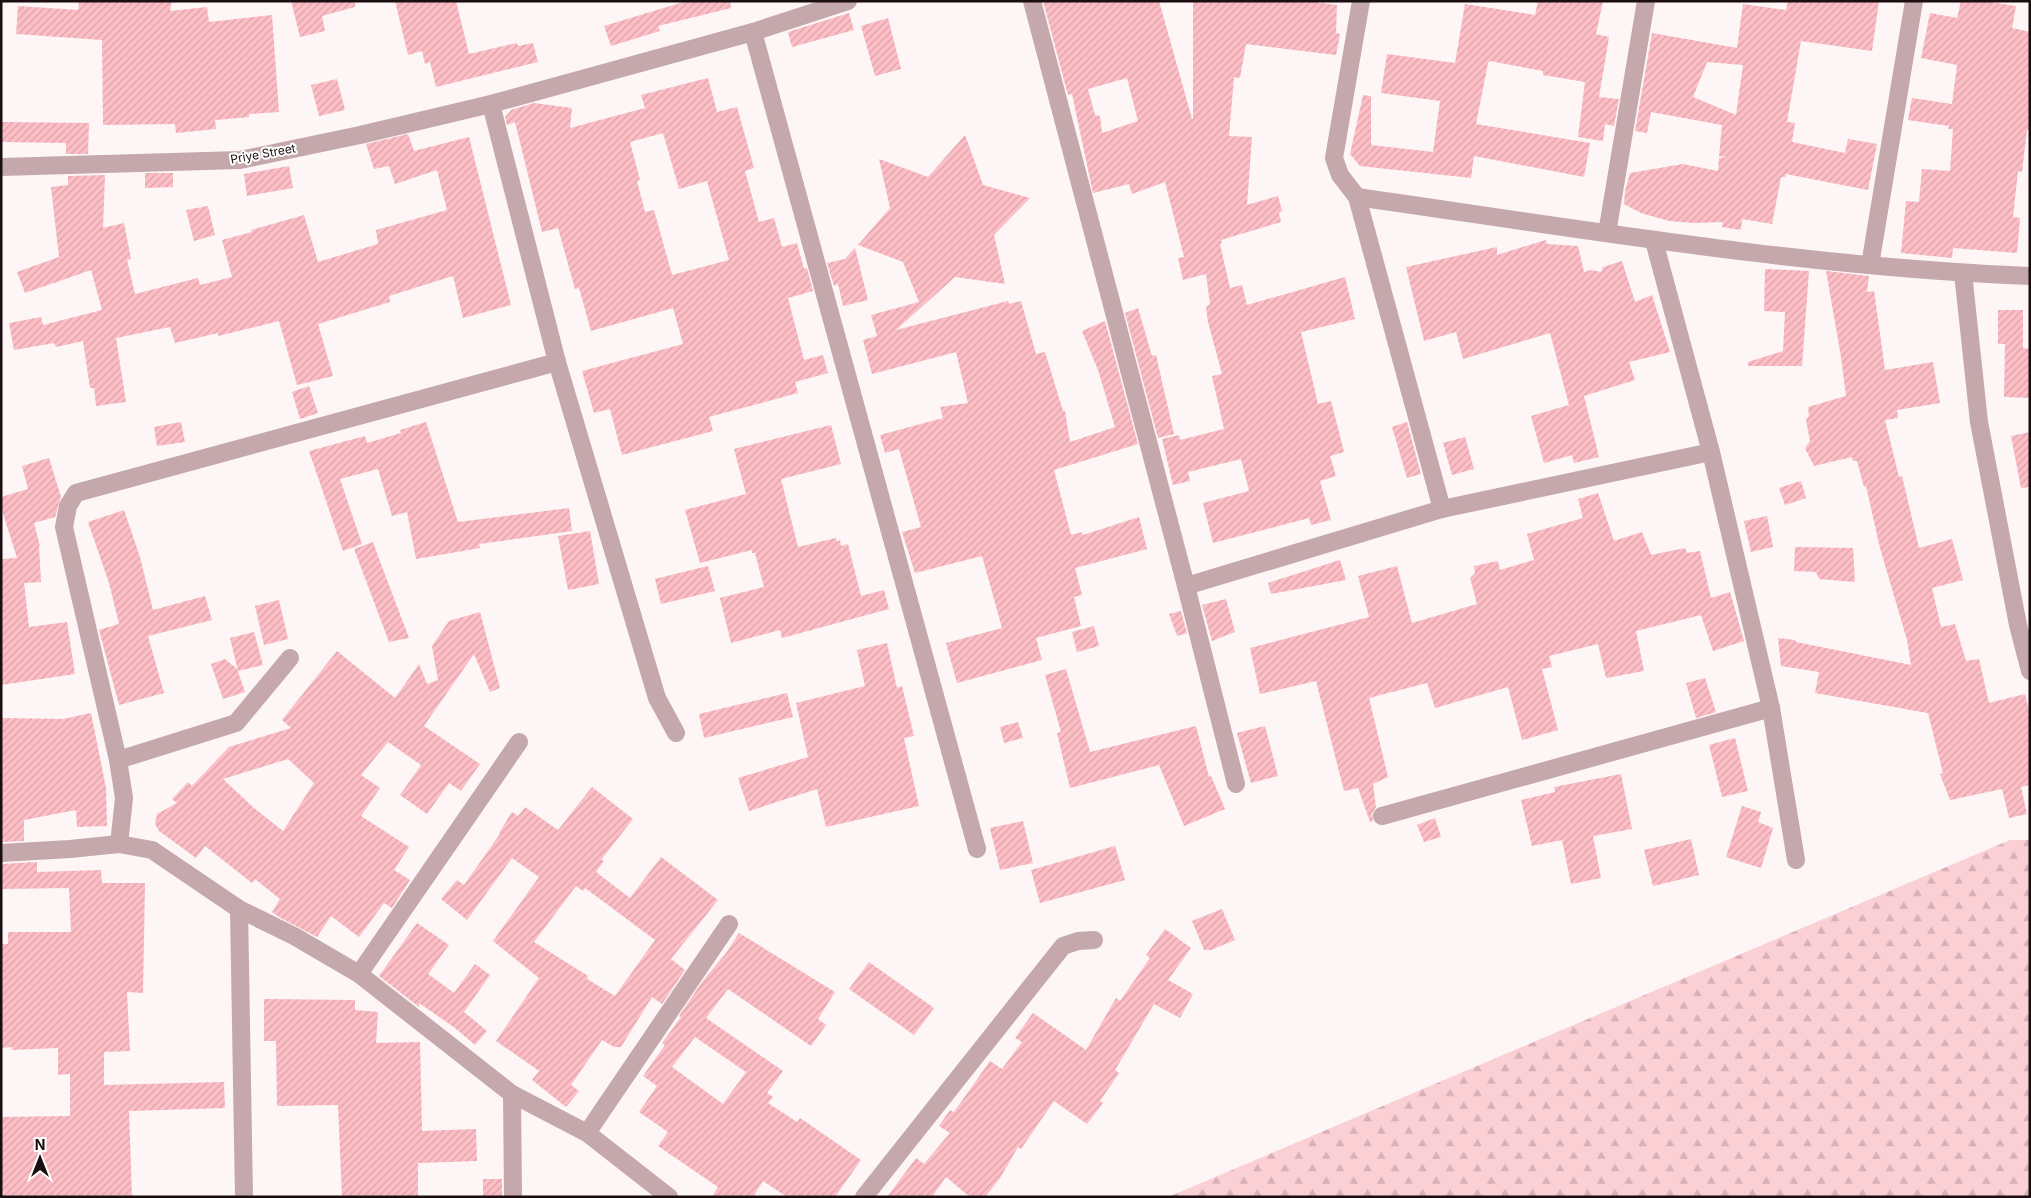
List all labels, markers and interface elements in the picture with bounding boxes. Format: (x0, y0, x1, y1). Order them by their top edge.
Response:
street label: Priye Street (229, 140, 297, 167)
north arrow (15, 1133, 65, 1183)
text: N (35, 1136, 45, 1153)

